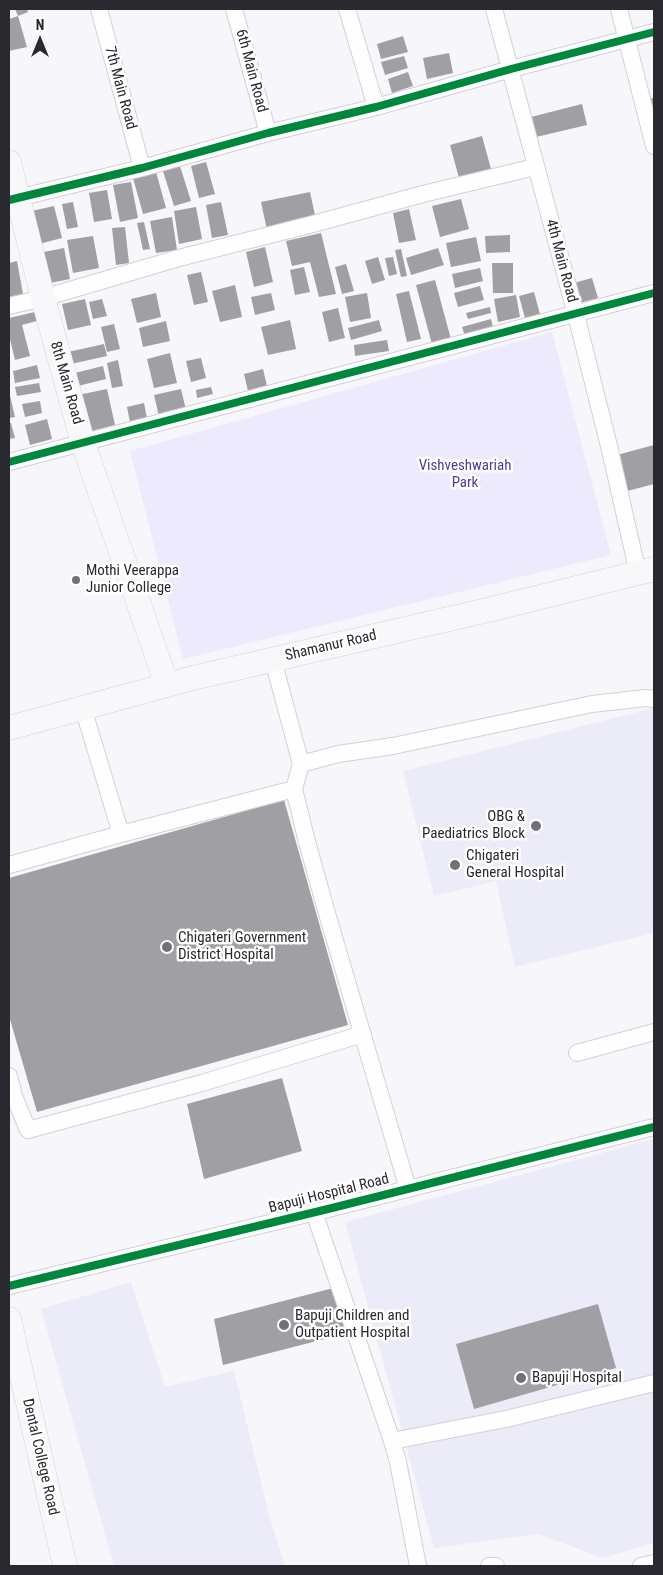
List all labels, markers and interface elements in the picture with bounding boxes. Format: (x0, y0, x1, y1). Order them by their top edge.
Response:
north arrow (15, 15, 65, 65)
text: N (36, 17, 44, 33)
street label: 6th Main Road (231, 27, 271, 115)
street label: 7th Main Road (100, 44, 140, 132)
street label: 4th Main Road (541, 217, 581, 305)
street label: 8th Main Road (46, 340, 86, 426)
park label: Vishveshwariah Park (419, 457, 511, 492)
place label: Mothi Veerappa Junior College (86, 562, 179, 597)
marker: Mothi Veerappa Junior College (70, 574, 82, 586)
street label: Shamanur Road (284, 627, 378, 665)
place label: OBG & Paediatrics Block (422, 808, 525, 843)
marker: OBG & Paediatrics Block (529, 819, 543, 833)
place label: Chigateri General Hospital (466, 847, 564, 882)
marker: Chigateri General Hospital (448, 858, 462, 872)
place label: Chigateri Government District Hospital (178, 929, 306, 964)
marker: Chigateri Government District Hospital (160, 940, 174, 954)
street label: Bapuji Hospital Road (267, 1170, 391, 1218)
place label: Bapuji Children and Outpatient Hospital (295, 1307, 410, 1342)
marker: Bapuji Children and Outpatient Hospital (277, 1318, 291, 1332)
place label: Bapuji Hospital (532, 1369, 622, 1387)
marker: Bapuji Hospital (514, 1371, 528, 1385)
street label: Dental College Road (18, 1397, 62, 1517)

